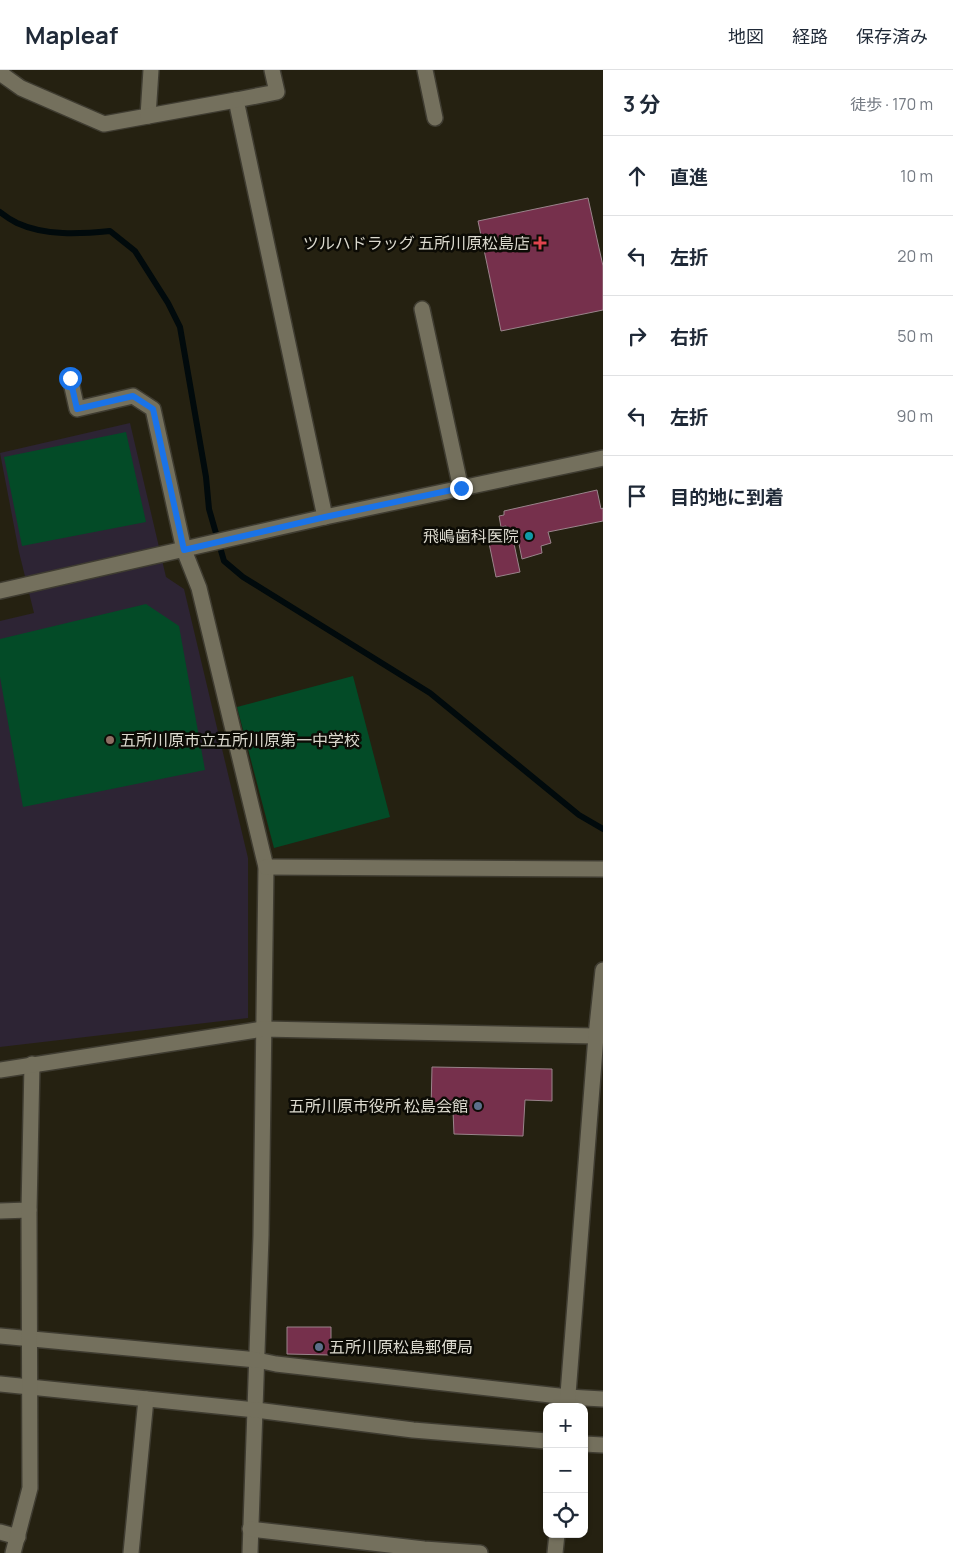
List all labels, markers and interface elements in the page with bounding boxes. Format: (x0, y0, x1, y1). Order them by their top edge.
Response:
text: Mapleaf (25, 18, 118, 51)
text: 地図 (728, 24, 764, 48)
text: 経路 (792, 24, 828, 48)
text: 保存済み (856, 24, 928, 48)
text: 3 分 (623, 90, 660, 118)
text: 徒歩 · 170 m (850, 93, 933, 115)
icon: ahead (623, 162, 651, 190)
text: 直進 (670, 164, 708, 190)
text: 10 m (900, 165, 933, 187)
place label: ツルハドラッグ 五所川原松島店 (303, 232, 530, 254)
marker: ツルハドラッグ 五所川原松島店 (534, 237, 546, 249)
icon: left (623, 242, 651, 270)
text: 左折 (670, 244, 708, 270)
text: 20 m (897, 245, 933, 267)
icon: right (623, 322, 651, 350)
text: 右折 (670, 324, 708, 350)
text: 50 m (897, 325, 933, 347)
route start (59, 367, 82, 390)
icon: left (623, 402, 651, 430)
text: 左折 (670, 404, 708, 430)
text: 90 m (897, 405, 933, 427)
route end (450, 477, 473, 500)
icon: arrive (623, 482, 651, 510)
text: 目的地に到着 (670, 484, 784, 510)
place label: 飛嶋歯科医院 (423, 525, 519, 547)
marker: 飛嶋歯科医院 (523, 530, 535, 542)
place label: 五所川原市立五所川原第一中学校 (120, 729, 360, 751)
marker: 五所川原市立五所川原第一中学校 (104, 734, 116, 746)
place label: 五所川原市役所 松島会館 (289, 1095, 468, 1117)
marker: 五所川原市役所 松島会館 (472, 1100, 484, 1112)
place label: 五所川原松島郵便局 (329, 1336, 473, 1358)
marker: 五所川原松島郵便局 (313, 1341, 325, 1353)
map controls (543, 1403, 588, 1538)
button: + (543, 1403, 588, 1448)
button: − (543, 1448, 588, 1493)
button: locate (543, 1493, 588, 1538)

